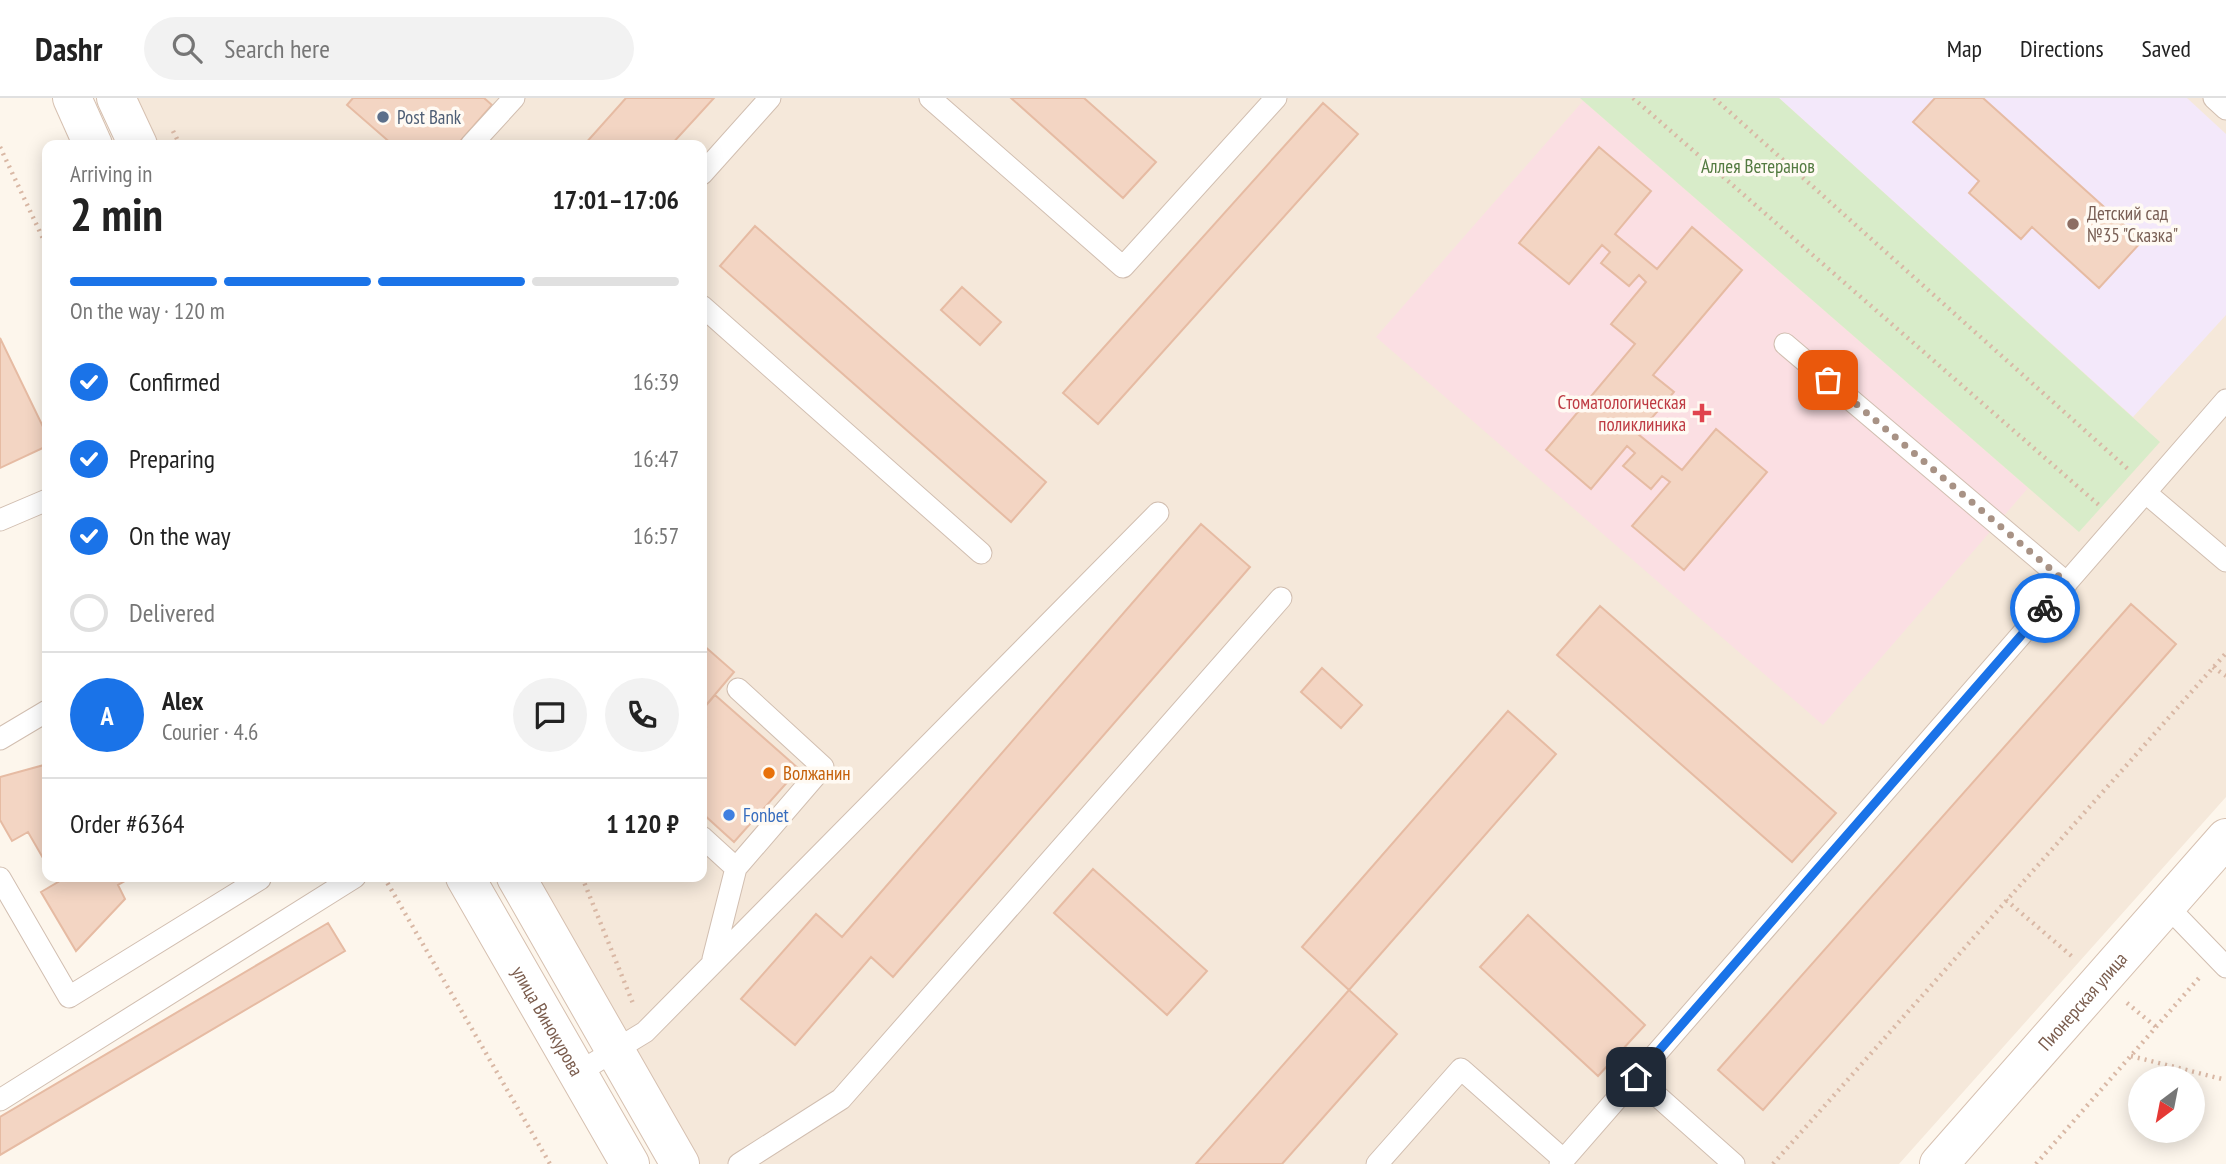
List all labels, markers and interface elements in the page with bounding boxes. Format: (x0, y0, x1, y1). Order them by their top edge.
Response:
search box (144, 17, 634, 80)
text: Dashr (35, 27, 102, 70)
icon: search (168, 29, 206, 67)
text: Search here (224, 32, 330, 65)
text: Map (1947, 33, 1982, 64)
text: Directions (2020, 33, 2104, 64)
text: Saved (2142, 33, 2191, 64)
place label: Post Bank (397, 105, 462, 129)
marker: Post Bank (375, 109, 391, 125)
park label: Аллея Ветеранов (1701, 154, 1815, 178)
text: Arriving in (70, 159, 152, 188)
text: 17:01–17:06 (552, 183, 679, 216)
text: 2 min (70, 184, 163, 244)
place label: Детский сад №35 "Сказка" (2087, 201, 2178, 247)
marker: Детский сад №35 "Сказка" (2065, 216, 2081, 232)
text: On the way · 120 m (70, 296, 225, 325)
pin (1798, 350, 1858, 410)
icon: bag (1809, 361, 1847, 399)
icon: check (70, 363, 108, 401)
text: Confirmed (129, 365, 220, 398)
text: 16:39 (633, 367, 679, 396)
place label: Cтоматологическая поликлиника (1557, 390, 1686, 436)
marker: Cтоматологическая поликлиника (1692, 403, 1712, 423)
icon: check (70, 440, 108, 478)
text: Preparing (129, 442, 215, 475)
text: 16:47 (633, 444, 679, 473)
icon: check (70, 517, 108, 555)
text: On the way (129, 519, 231, 552)
text: 16:57 (633, 521, 679, 550)
courier (2010, 573, 2080, 643)
icon: bike (2026, 589, 2064, 627)
text: Delivered (129, 596, 215, 629)
button: chat (513, 678, 587, 752)
button: phone (605, 678, 679, 752)
text: Alex (162, 684, 203, 717)
text: A (100, 699, 114, 732)
text: Courier · 4.6 (162, 717, 258, 746)
place label: Волжанин (783, 761, 851, 785)
marker: Волжанин (761, 765, 777, 781)
place label: Fonbet (743, 803, 789, 827)
text: Order #6364 (70, 807, 185, 840)
text: 1 120 ₽ (606, 807, 679, 840)
marker: Fonbet (721, 807, 737, 823)
street label: Пионерская улица (2033, 947, 2132, 1055)
street label: улица Винокурова (507, 962, 589, 1080)
pin (1606, 1047, 1666, 1107)
icon: home (1617, 1058, 1655, 1096)
north arrow (2128, 1066, 2205, 1143)
map controls (2128, 1066, 2205, 1143)

